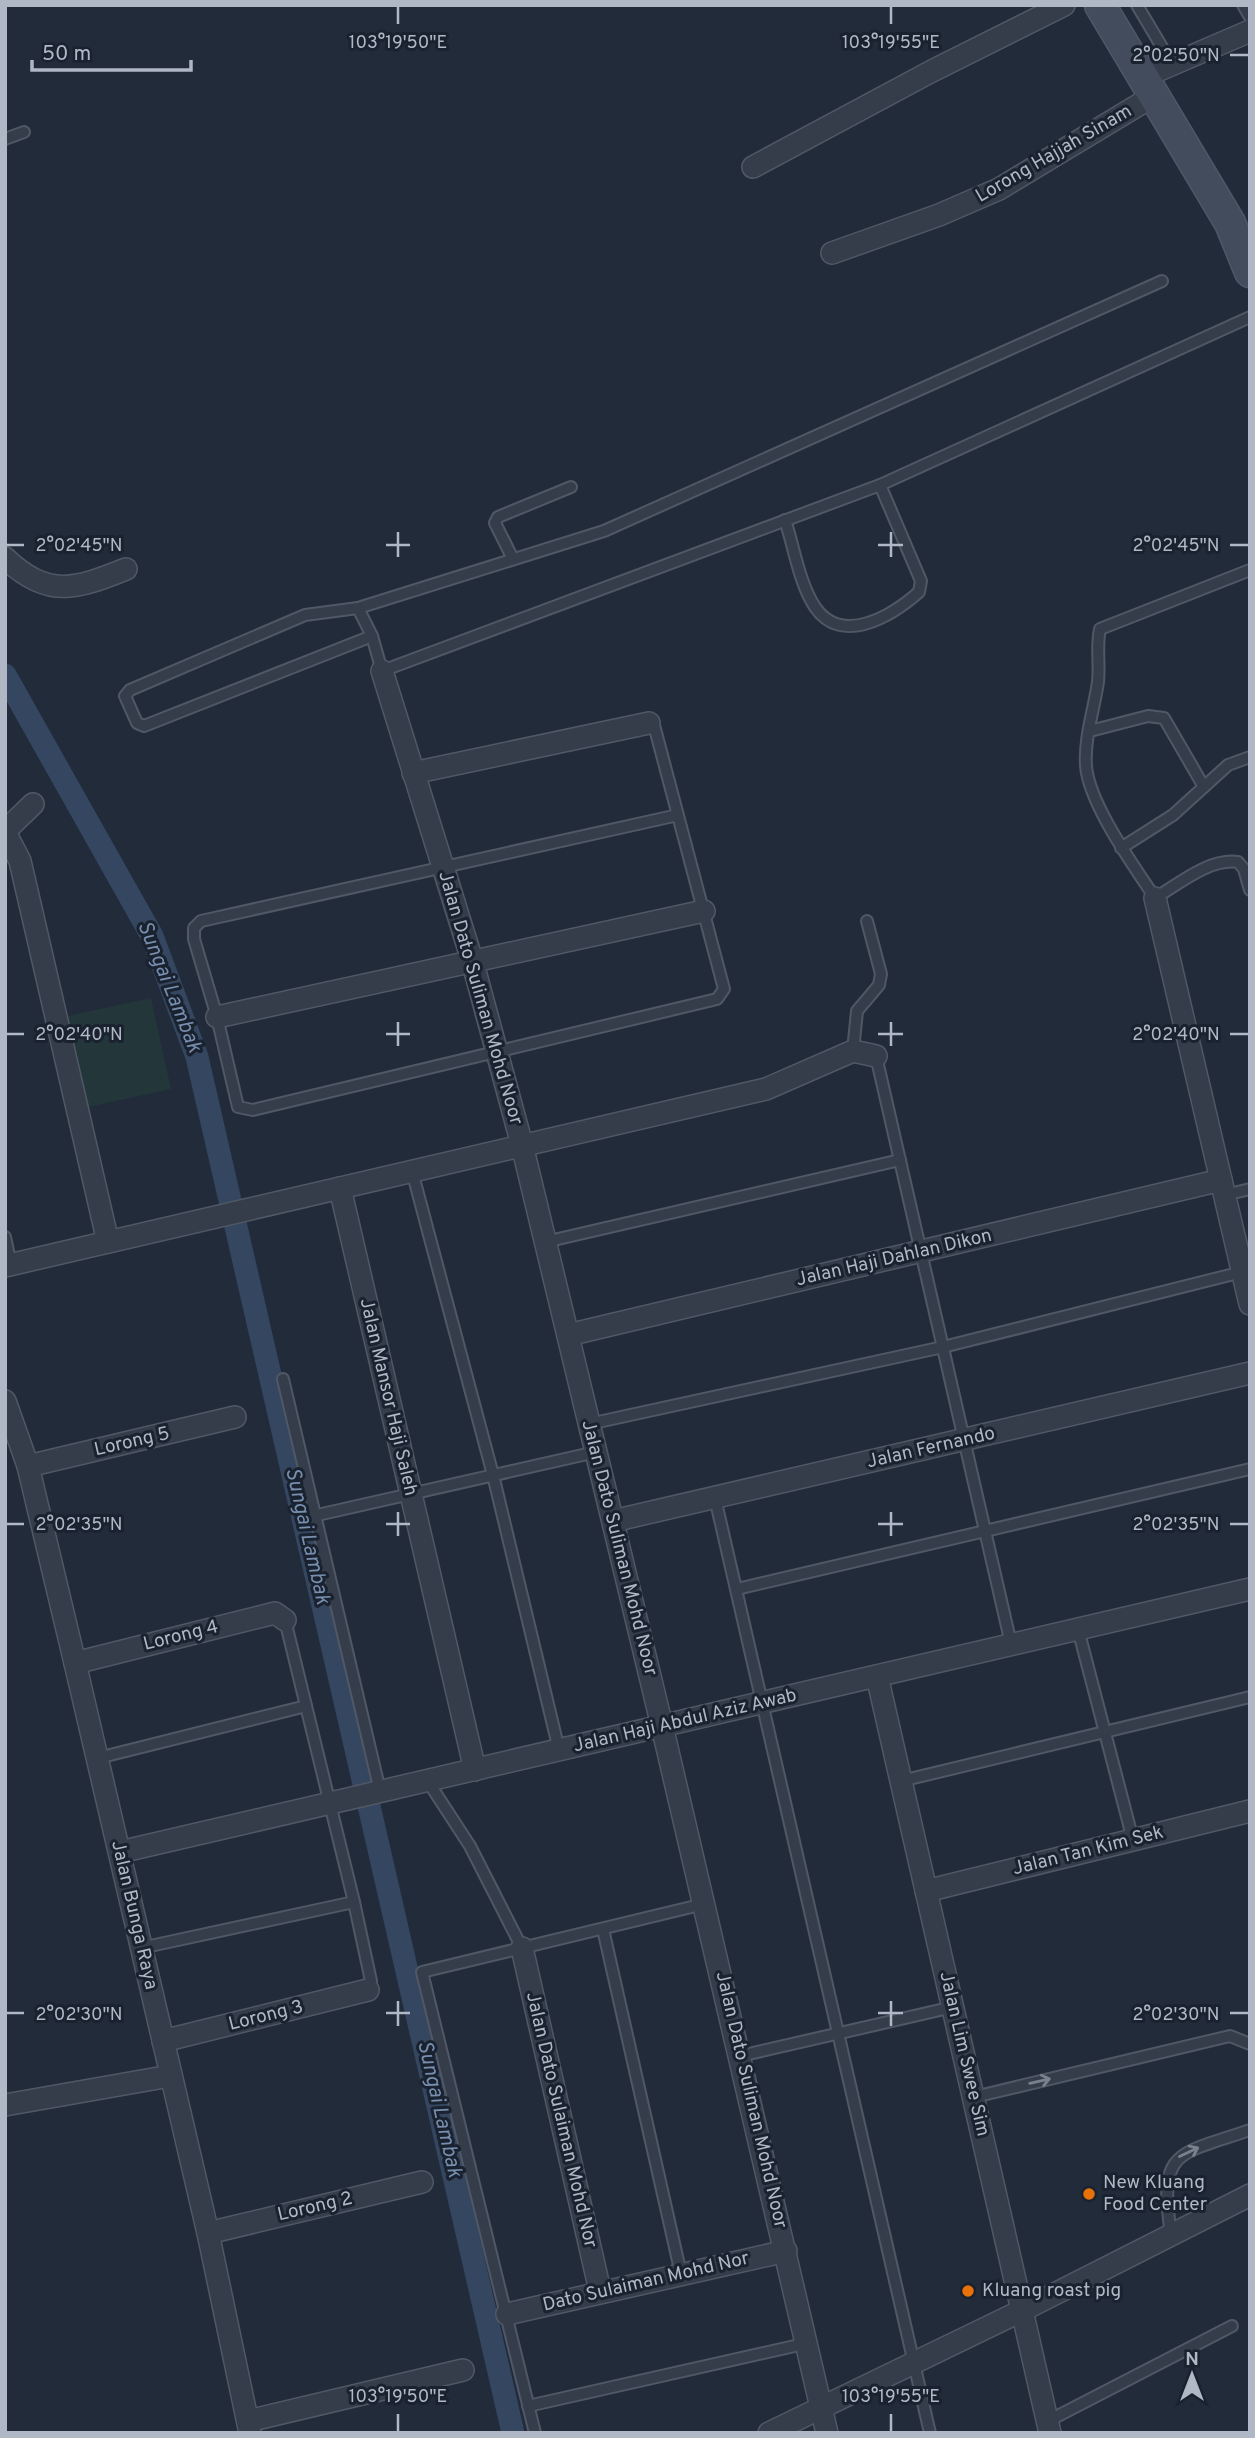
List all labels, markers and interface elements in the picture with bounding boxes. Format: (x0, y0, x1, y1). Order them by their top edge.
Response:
scale bar (32, 28, 191, 72)
text: 103°19'50"E (349, 32, 447, 55)
text: 103°19'55"E (842, 32, 940, 55)
text: 50 m (42, 41, 91, 68)
text: 2°02'50"N (1132, 45, 1220, 68)
street label: Lorong Hajjah Sinam (972, 99, 1136, 209)
text: 2°02'45"N (35, 535, 123, 558)
text: 2°02'45"N (1132, 535, 1220, 558)
street label: Jalan Dato Suliman Mohd Noor (432, 868, 528, 1128)
water label: Sungai Lambak (130, 917, 208, 1057)
text: 2°02'40"N (35, 1024, 123, 1047)
text: 2°02'40"N (1132, 1024, 1220, 1047)
street label: Jalan Haji Dahlan Dikon (794, 1224, 994, 1292)
street label: Jalan Mansor Haji Saleh (354, 1296, 422, 1498)
street label: Jalan Dato Suliman Mohd Noor (576, 1418, 663, 1679)
street label: Lorong 5 (92, 1422, 172, 1462)
street label: Jalan Fernando (865, 1422, 997, 1474)
water label: Sungai Lambak (278, 1465, 336, 1607)
text: 2°02'35"N (36, 1514, 122, 1537)
text: 2°02'35"N (1133, 1514, 1219, 1537)
street label: Lorong 4 (141, 1615, 221, 1657)
street label: Jalan Haji Abdul Aziz Awab (571, 1684, 799, 1758)
street label: Jalan Tan Kim Sek (1010, 1821, 1166, 1881)
street label: Jalan Bunga Raya (105, 1838, 163, 1992)
street label: Jalan Dato Suliman Mohd Noor (710, 1969, 792, 2231)
street label: Jalan Lim Swee Sim (933, 1969, 995, 2139)
street label: Jalan Dato Sulaiman Mohd Nor (520, 1990, 602, 2251)
street label: Lorong 3 (226, 1995, 306, 2037)
text: 2°02'30"N (35, 2004, 123, 2027)
text: 2°02'30"N (1132, 2004, 1220, 2027)
water label: Sungai Lambak (410, 2038, 468, 2180)
one-way arrow (1028, 2074, 1051, 2087)
one-way arrow (1179, 2145, 1199, 2159)
place label: New Kluang Food Center (1103, 2171, 1208, 2217)
marker: New Kluang Food Center (1081, 2186, 1097, 2202)
street label: Lorong 2 (275, 2187, 355, 2227)
street label: Dato Sulaiman Mohd Nor (540, 2246, 752, 2317)
place label: Kluang roast pig (982, 2279, 1121, 2303)
marker: Kluang roast pig (960, 2283, 976, 2299)
north arrow (1157, 2340, 1227, 2410)
text: N (1185, 2348, 1199, 2372)
text: 103°19'50"E (349, 2386, 447, 2409)
text: 103°19'55"E (842, 2386, 940, 2409)

